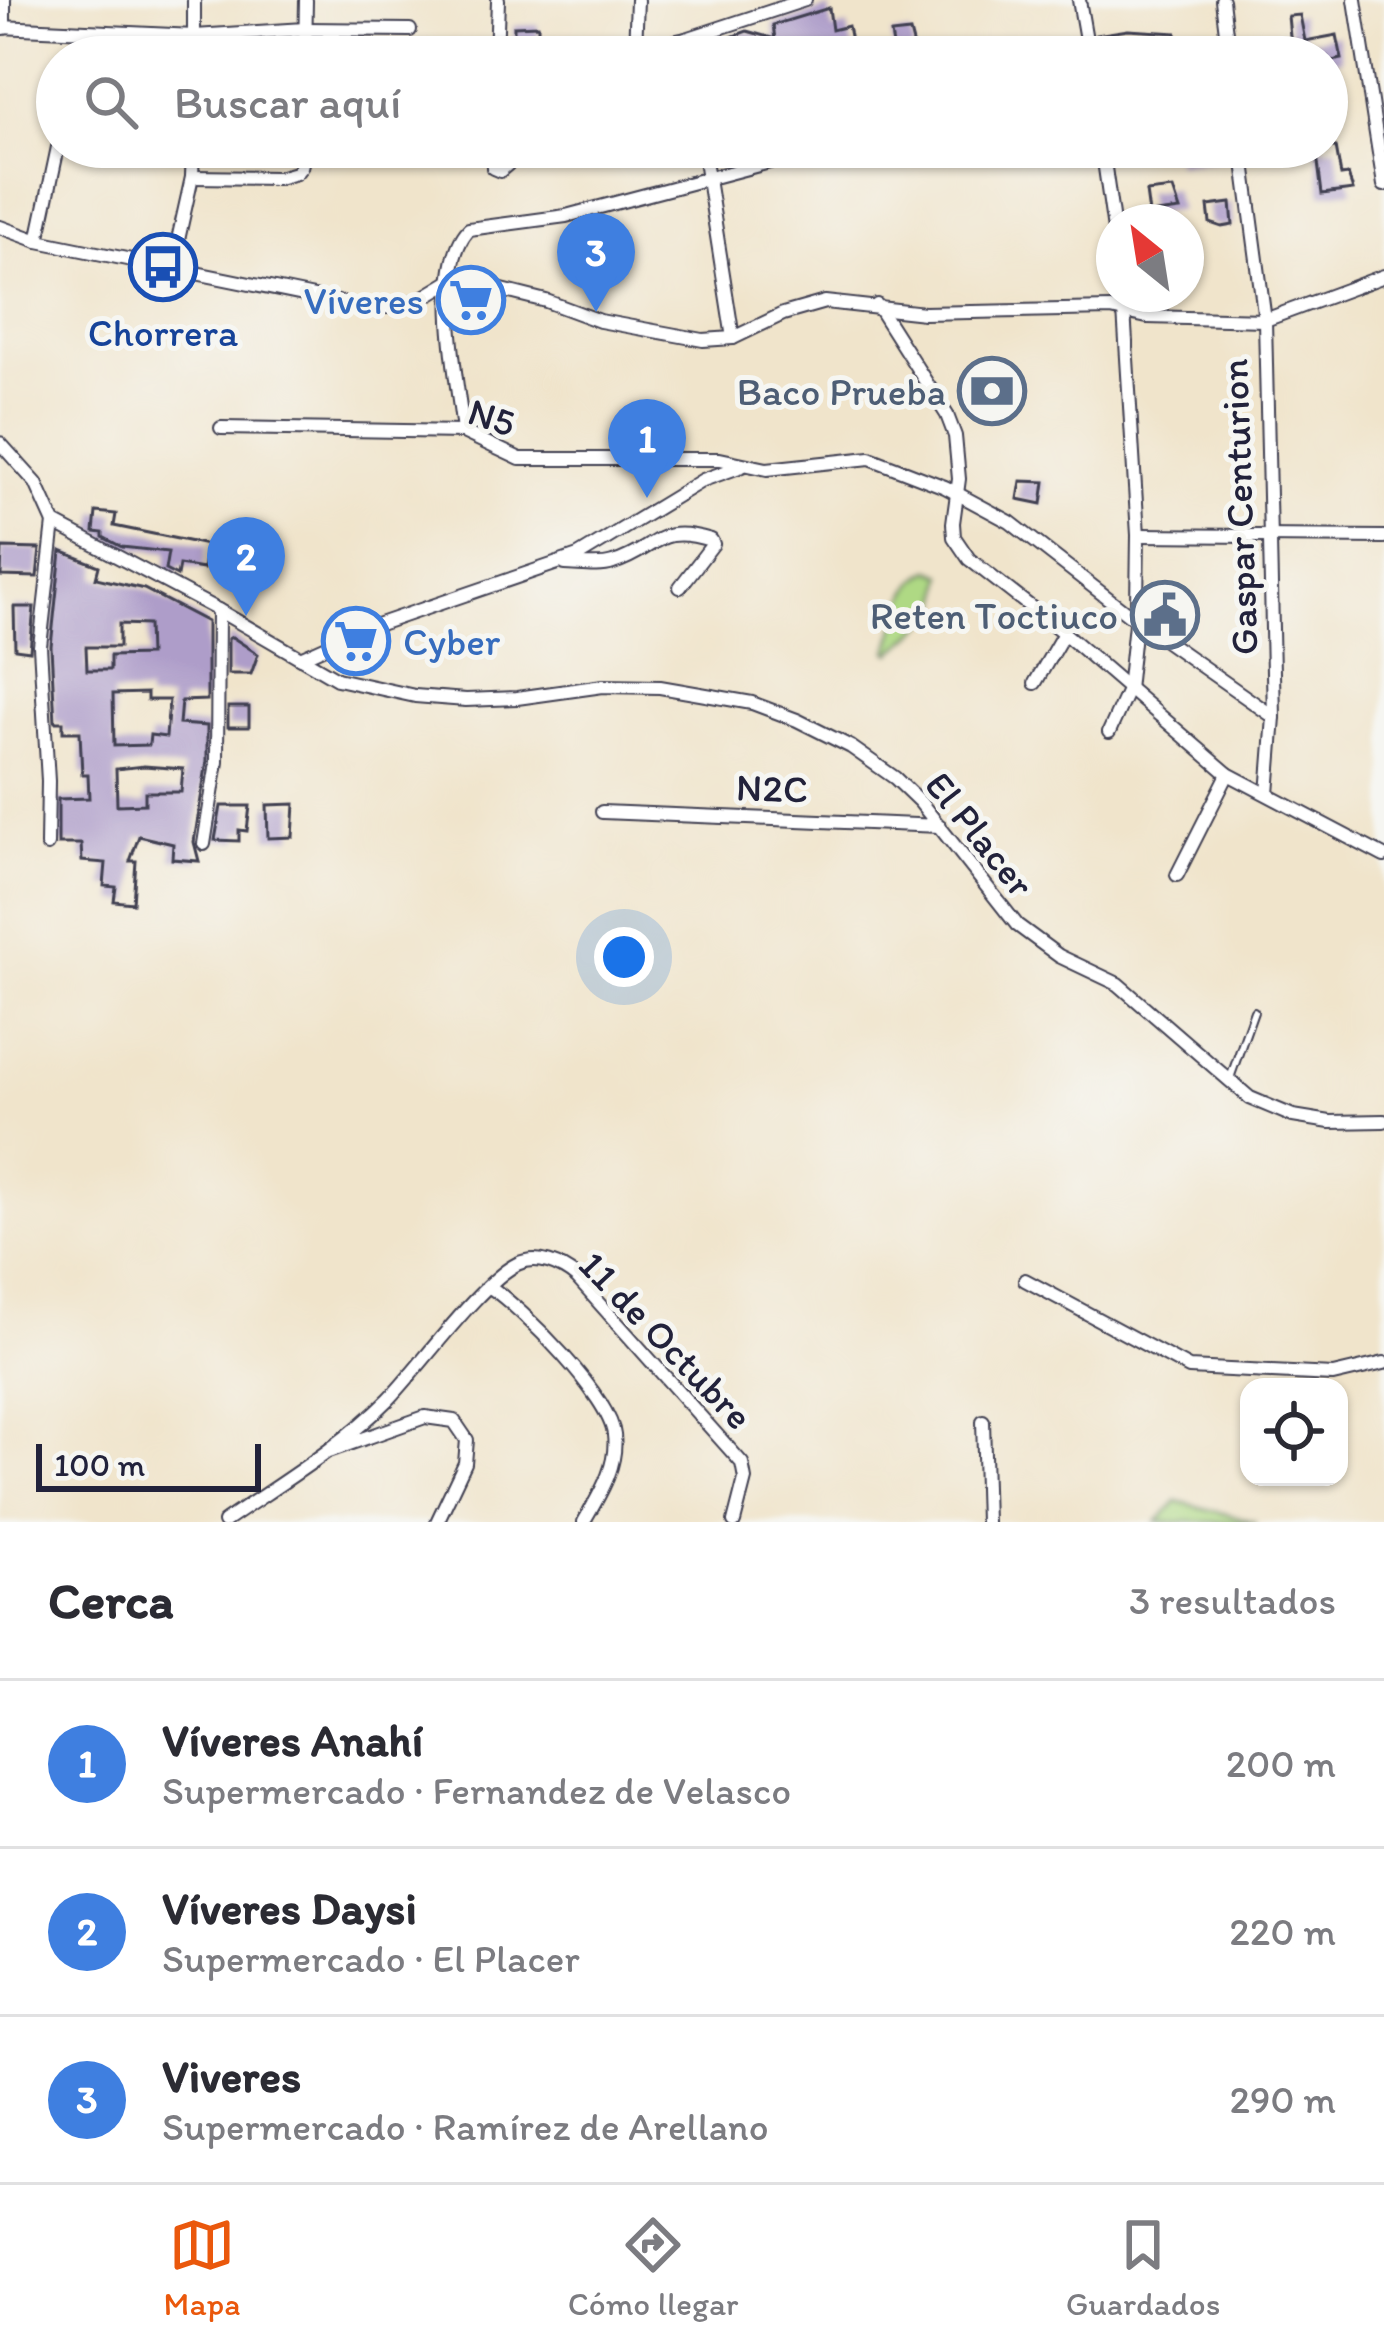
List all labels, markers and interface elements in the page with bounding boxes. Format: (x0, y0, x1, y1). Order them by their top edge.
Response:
search box (36, 36, 1348, 168)
icon: search (78, 69, 144, 135)
text: Buscar aquí (174, 75, 401, 129)
north arrow (1096, 204, 1204, 312)
pin: 3 (557, 213, 635, 312)
bus stop icon: Chorrera (128, 232, 198, 302)
supermarket icon: Víveres (436, 265, 506, 335)
place label: Víveres (304, 277, 424, 324)
place label: Chorrera (88, 309, 238, 356)
bank icon: Baco Prueba (957, 356, 1027, 426)
street label: Gaspar Centurion (1210, 358, 1268, 656)
place label: Baco Prueba (737, 368, 946, 415)
street label: N5 (462, 387, 522, 447)
pin: 1 (608, 399, 686, 498)
pin: 2 (207, 517, 285, 616)
public building icon: Reten Toctiuco (1130, 580, 1200, 650)
place label: Reten Toctiuco (870, 592, 1118, 639)
supermarket icon: Cyber (321, 606, 391, 676)
place label: Cyber (403, 618, 501, 665)
street label: El Placer (915, 762, 1045, 906)
street label: N2C (735, 763, 809, 813)
your location (594, 927, 654, 987)
street label: 11 de Octubre (569, 1241, 763, 1439)
map controls (1240, 1378, 1348, 1486)
button: locate (1240, 1378, 1348, 1486)
scale bar (36, 1438, 261, 1491)
text: 100 m (54, 1445, 145, 1484)
text: Cerca (48, 1570, 174, 1631)
text: 3 resultados (1129, 1577, 1336, 1624)
text: Víveres Anahí (162, 1713, 423, 1767)
text: 1 (78, 1740, 96, 1787)
text: 200 m (1226, 1740, 1336, 1787)
text: Supermercado · Fernandez de Velasco (162, 1767, 791, 1814)
text: Víveres Daysi (162, 1881, 417, 1935)
text: 2 (77, 1908, 97, 1955)
text: 220 m (1229, 1908, 1336, 1955)
text: Supermercado · El Placer (162, 1935, 580, 1982)
text: Viveres (162, 2049, 301, 2103)
text: 3 (76, 2076, 98, 2123)
text: 290 m (1229, 2076, 1336, 2123)
text: Supermercado · Ramírez de Arellano (162, 2103, 768, 2150)
tab: Mapa (164, 2212, 240, 2323)
tab: Cómo llegar (568, 2212, 739, 2323)
tab: Guardados (1066, 2212, 1220, 2323)

